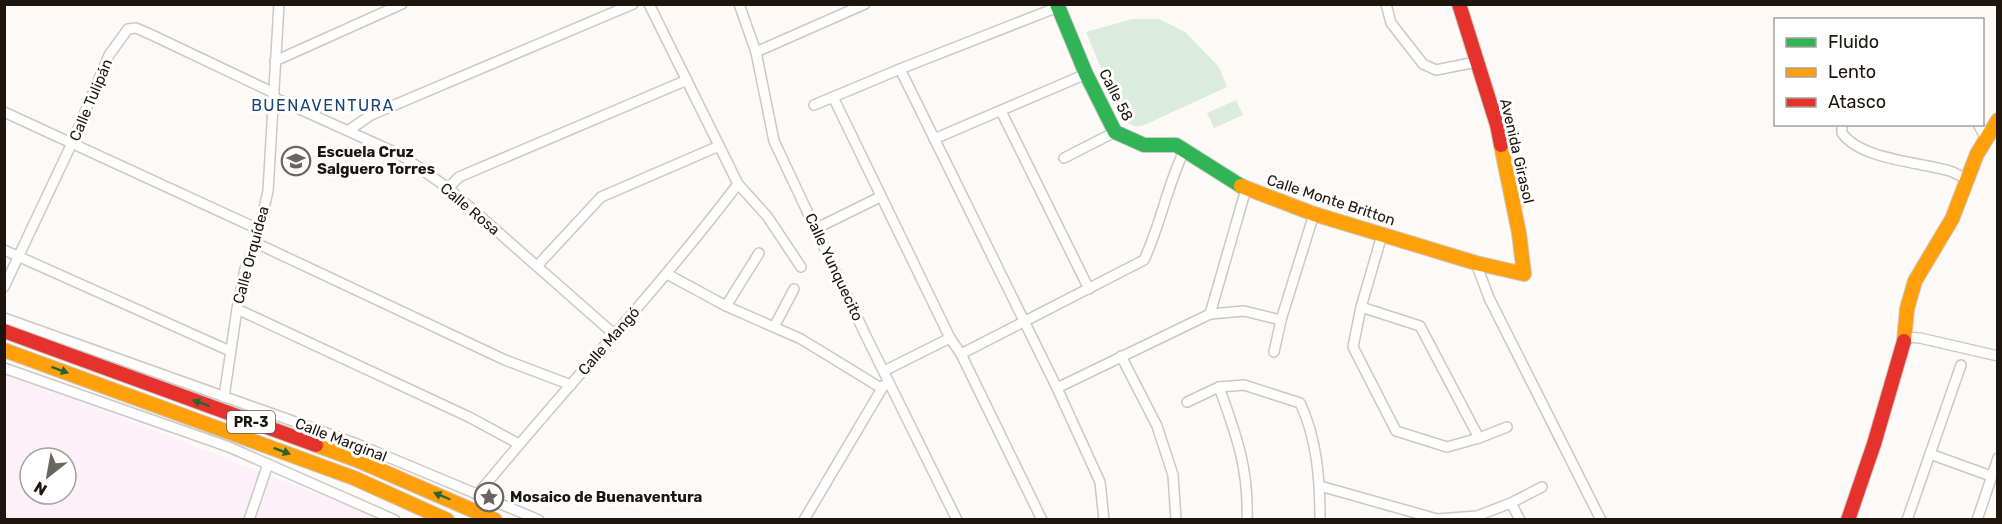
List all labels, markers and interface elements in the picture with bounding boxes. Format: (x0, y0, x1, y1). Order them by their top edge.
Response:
legend (1774, 18, 1984, 126)
text: Fluido (1828, 31, 1879, 53)
street label: Calle Tulipán (66, 56, 116, 144)
text: Lento (1828, 61, 1876, 83)
street label: Calle 58 (1095, 66, 1137, 124)
text: Atasco (1828, 91, 1886, 113)
district label: BUENAVENTURA (251, 96, 395, 115)
street label: Avenida Girasol (1496, 97, 1538, 205)
place label: Escuela Cruz Salguero Torres (317, 143, 435, 178)
school or university icon: Escuela Cruz Salguero Torres (280, 145, 312, 177)
street label: Calle Monte Britton (1265, 171, 1397, 229)
street label: Calle Rosa (437, 179, 503, 239)
street label: Calle Orquídea (229, 204, 273, 306)
street label: Calle Yunquecito (801, 210, 867, 324)
street label: Calle Mangó (574, 303, 644, 379)
one-way arrow (51, 365, 69, 375)
one-way arrow (192, 398, 210, 408)
road number: PR-3 (227, 411, 275, 433)
street label: Calle Marginal (293, 414, 389, 466)
north arrow (18, 446, 78, 506)
one-way arrow (273, 447, 291, 456)
text: N (31, 477, 50, 500)
place icon: Mosaico de Buenaventura (473, 481, 505, 513)
place label: Mosaico de Buenaventura (510, 488, 703, 506)
one-way arrow (432, 491, 450, 501)

